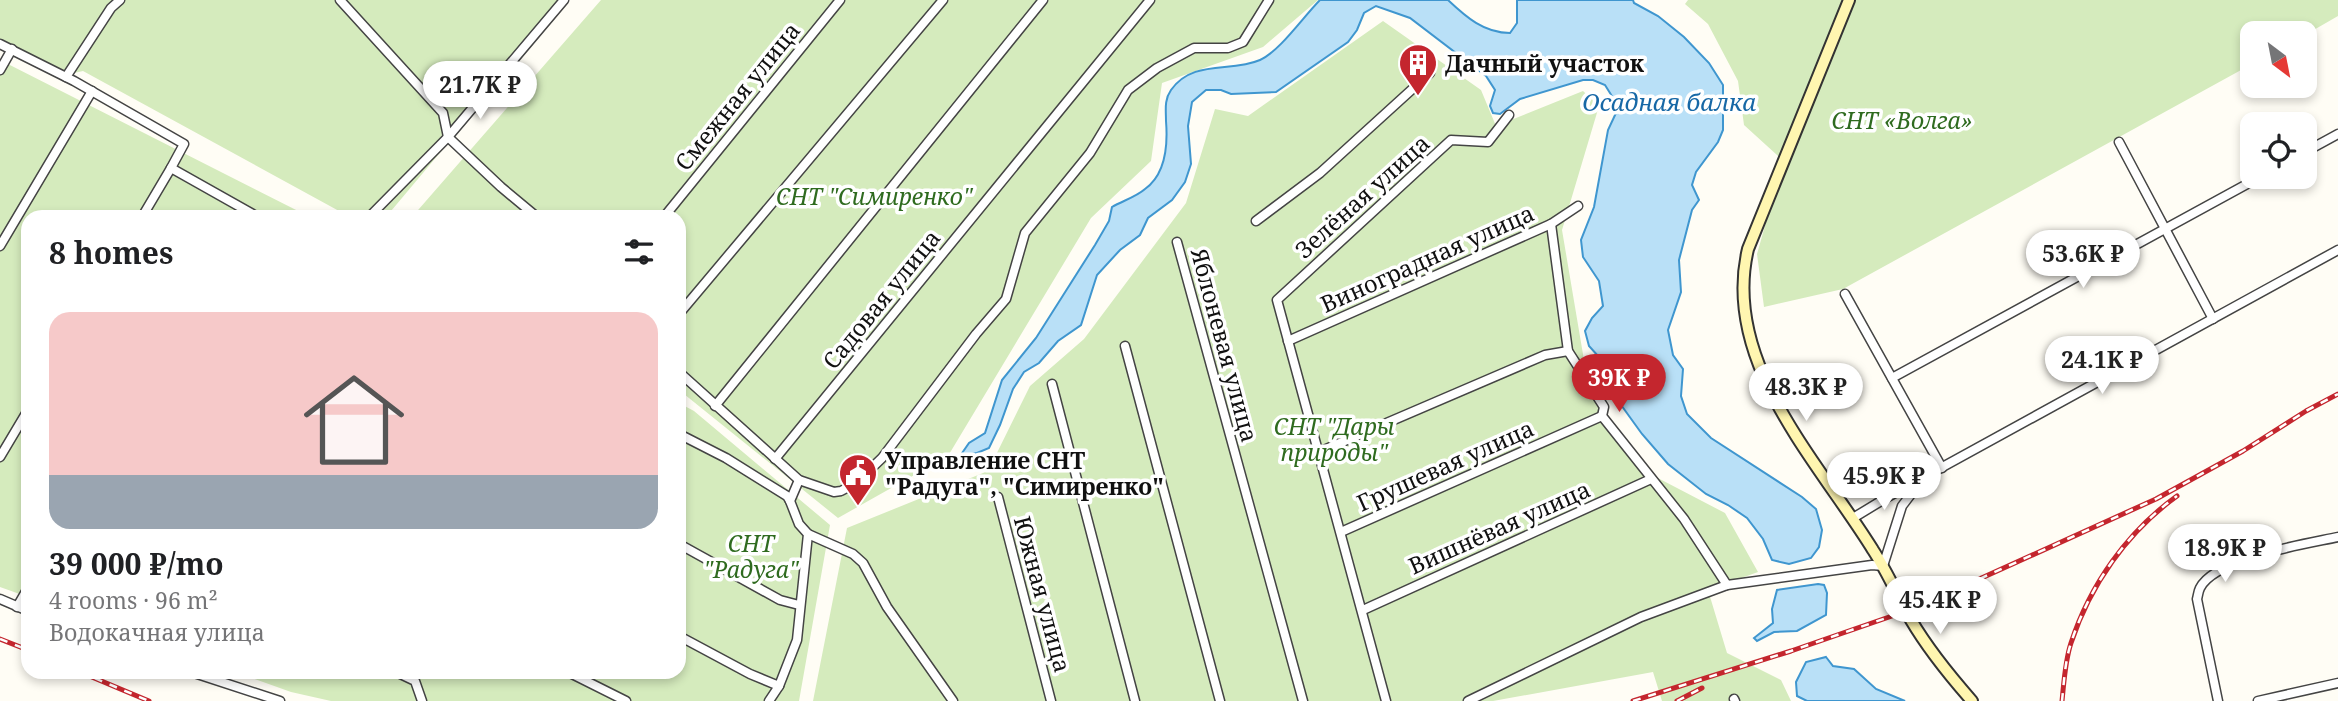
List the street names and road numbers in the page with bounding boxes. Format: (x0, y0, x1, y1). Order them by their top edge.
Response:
street label: Смежная улица (667, 15, 807, 177)
street label: Зелёная улица (1288, 127, 1436, 265)
street label: Виноградная улица (1315, 196, 1539, 320)
street label: Садовая улица (815, 223, 947, 375)
street label: Яблоневая улица (1183, 243, 1266, 446)
street label: Грушевая улица (1351, 412, 1539, 518)
street label: Вишнёвая улица (1403, 473, 1595, 581)
street label: Южная улица (1007, 512, 1079, 676)

